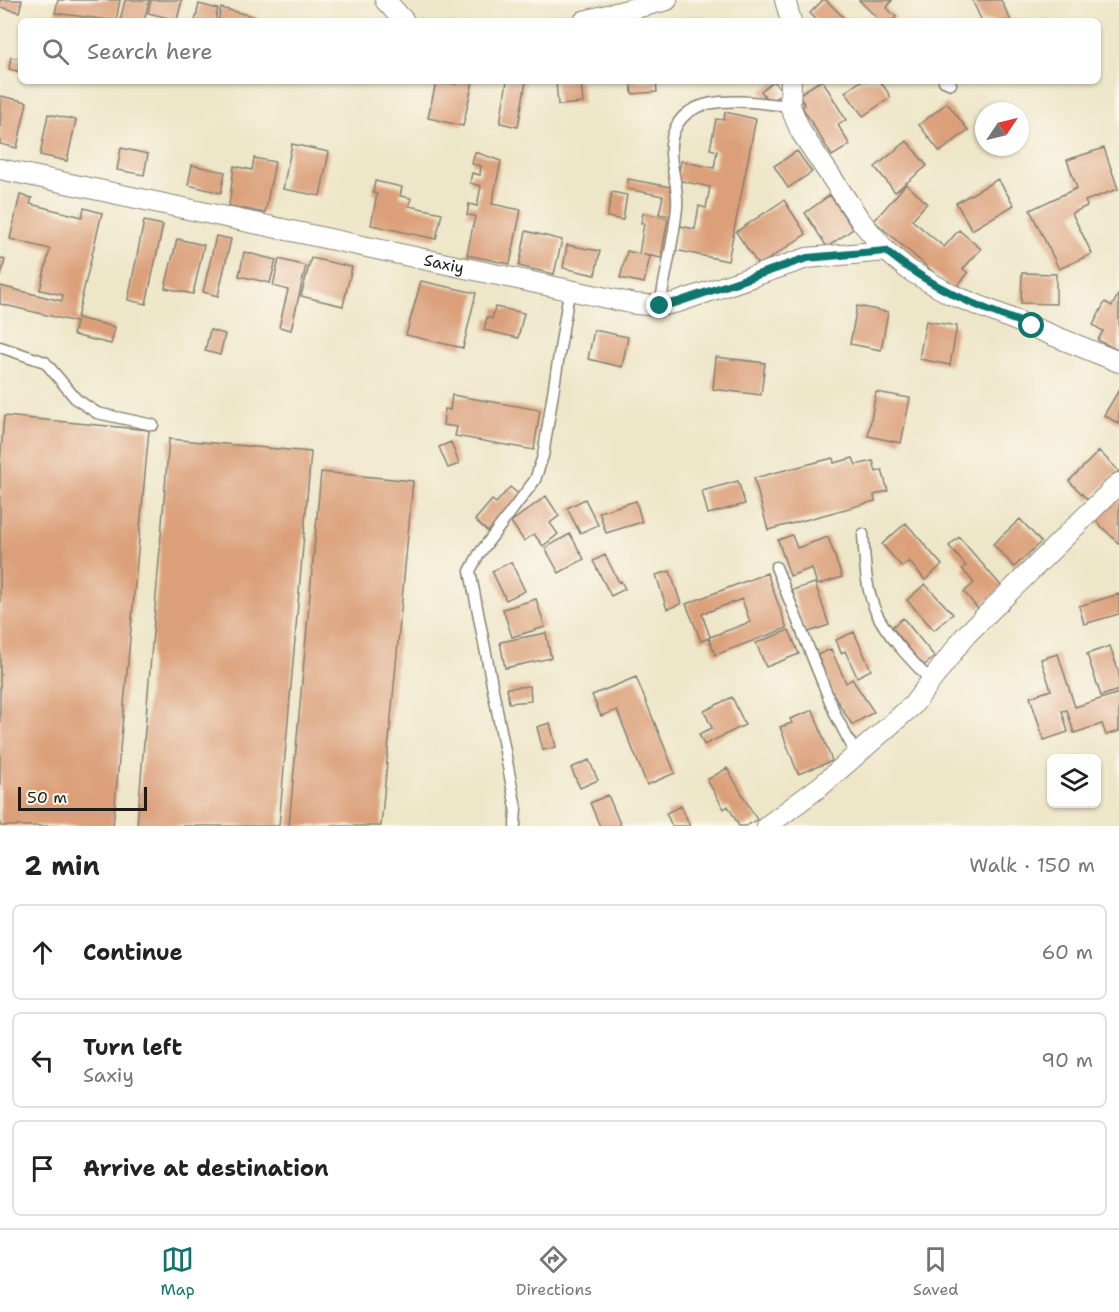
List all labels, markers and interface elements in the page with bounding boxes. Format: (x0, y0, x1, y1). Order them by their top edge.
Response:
search box (18, 18, 1101, 84)
icon: search (39, 35, 72, 68)
text: Search here (87, 37, 213, 66)
north arrow (975, 102, 1029, 156)
street label: Saxiy (422, 249, 466, 278)
route end (646, 292, 672, 318)
route start (1018, 312, 1044, 338)
map controls (1047, 754, 1101, 808)
button: layers (1047, 754, 1101, 808)
scale bar (18, 784, 147, 812)
text: 50 m (27, 787, 67, 808)
text: 2 min (24, 848, 100, 883)
text: Walk · 150 m (969, 852, 1095, 878)
icon: ahead (26, 936, 59, 969)
text: Continue (83, 938, 183, 967)
text: 60 m (1041, 939, 1093, 965)
text: Turn left (83, 1033, 182, 1062)
icon: left (26, 1044, 59, 1077)
text: 90 m (1041, 1047, 1093, 1073)
text: Saxiy (83, 1062, 134, 1088)
icon: arrive (26, 1152, 59, 1185)
text: Arrive at destination (83, 1154, 329, 1183)
tab: Map (161, 1243, 195, 1300)
tab: Directions (516, 1243, 592, 1300)
tab: Saved (913, 1243, 959, 1300)

